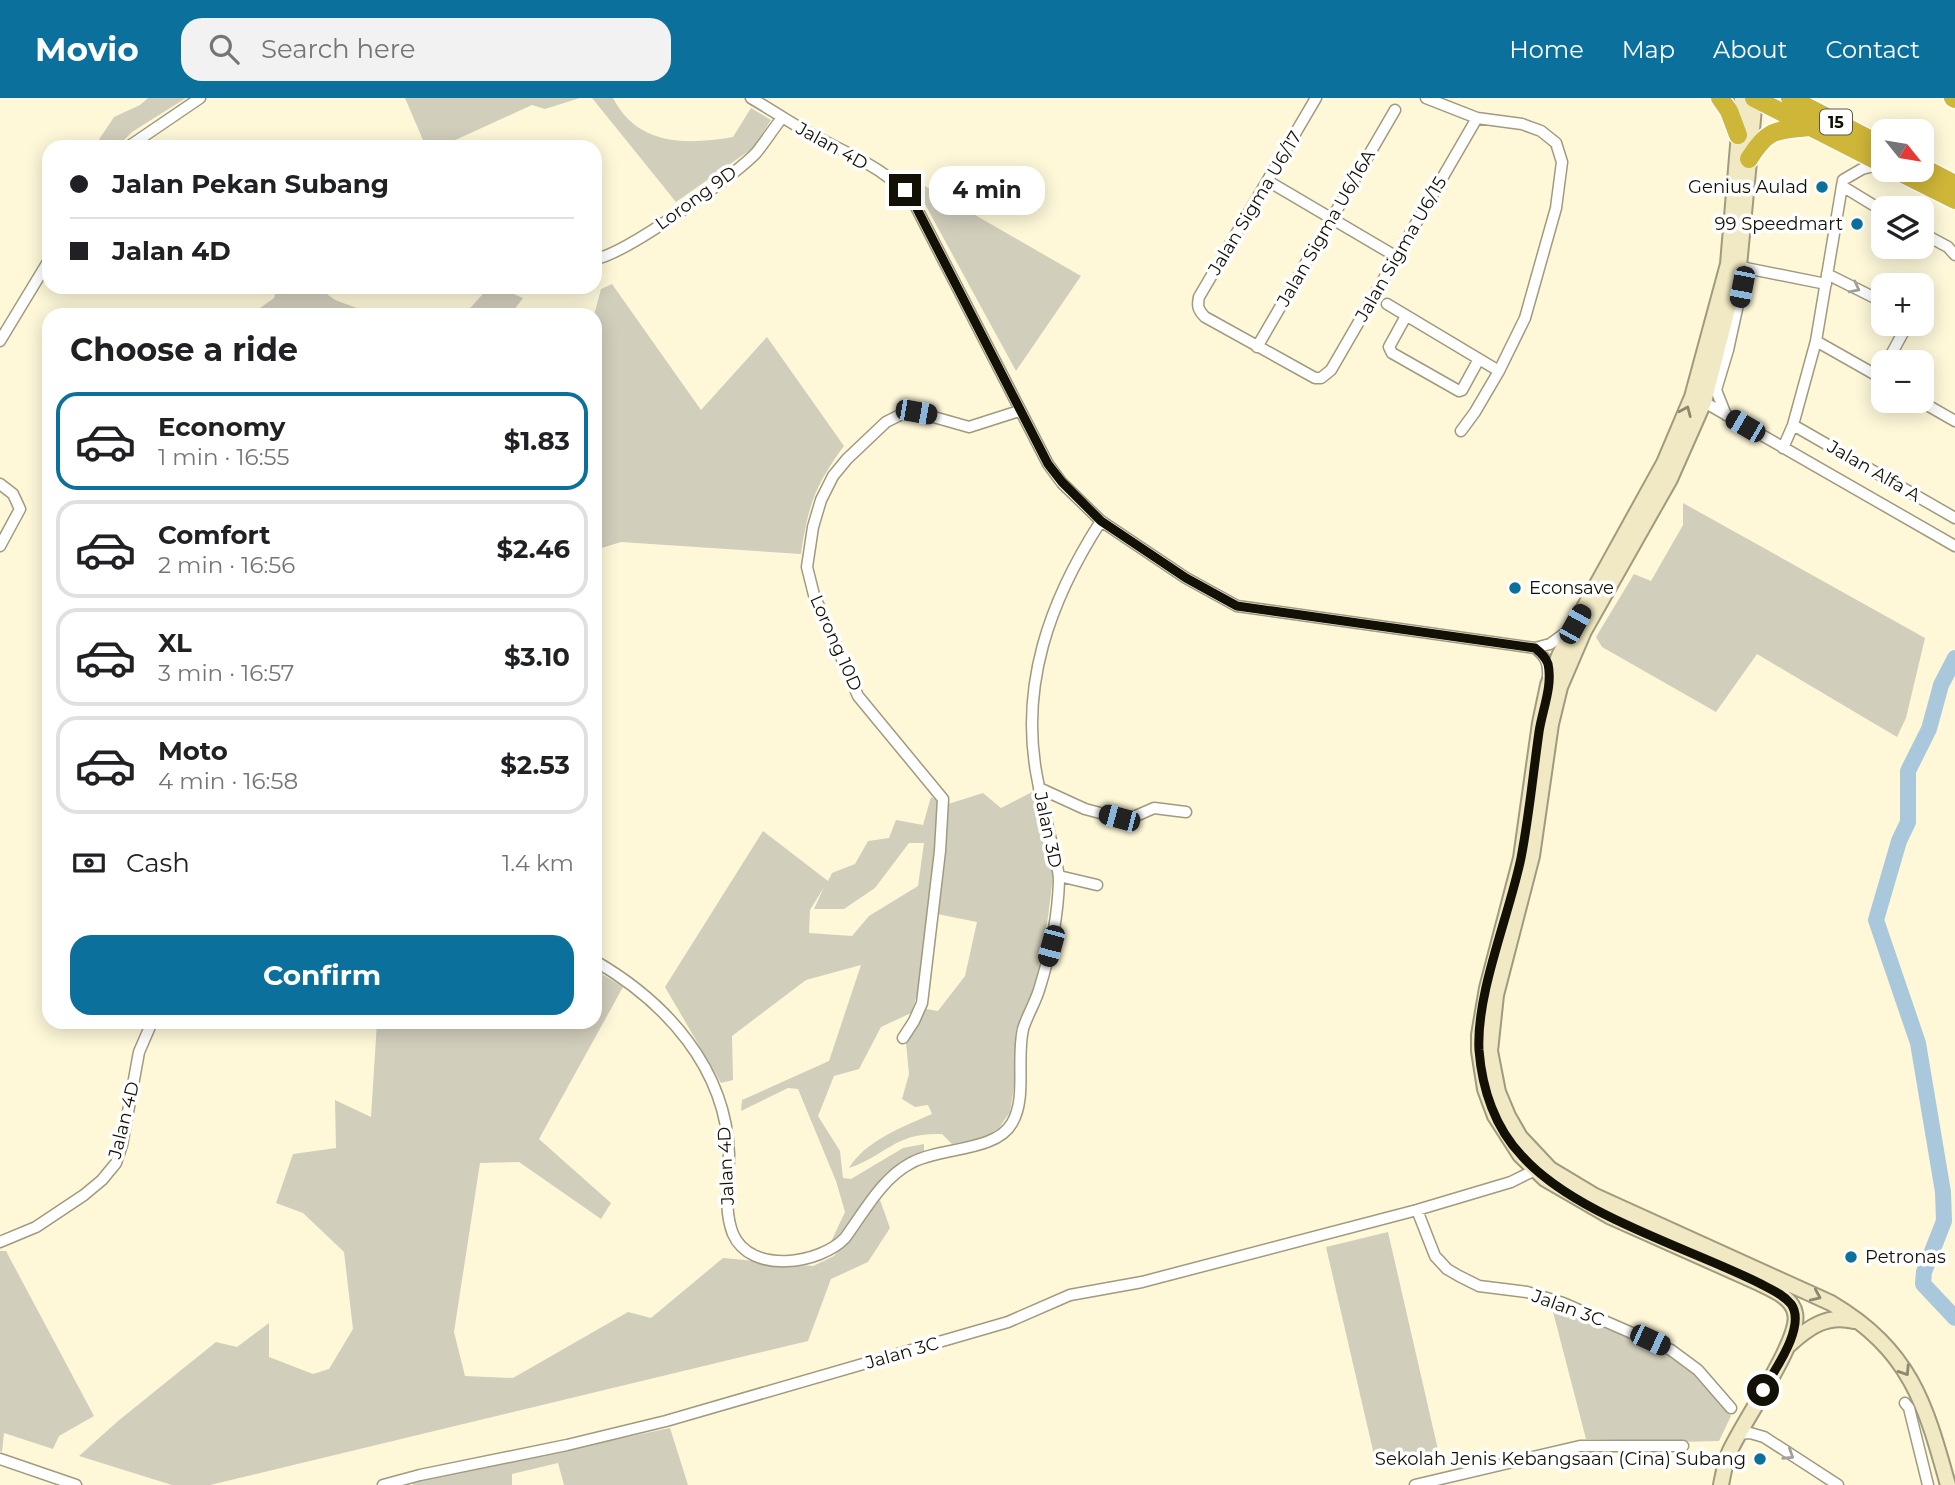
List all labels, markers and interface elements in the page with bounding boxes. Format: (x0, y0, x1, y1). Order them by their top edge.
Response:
search box (181, 18, 671, 81)
text: Movio (35, 29, 139, 69)
icon: search (205, 30, 243, 68)
text: Search here (261, 33, 416, 65)
text: Home (1509, 35, 1584, 64)
text: Map (1622, 35, 1675, 64)
text: About (1713, 35, 1787, 64)
text: Contact (1825, 35, 1920, 64)
road number: 15 (1820, 110, 1852, 134)
street label: Jalan 4D (791, 117, 872, 175)
north arrow (1871, 119, 1934, 182)
map controls (1871, 119, 1934, 413)
street label: Jalan Sigma U6/17 (1203, 127, 1307, 280)
street label: Jalan Sigma U6/16A (1272, 146, 1380, 311)
street label: Lorong 9D (651, 161, 741, 235)
callout: 4 min (930, 166, 1045, 214)
text: Jalan Pekan Subang (112, 168, 389, 200)
street label: Jalan Sigma U6/15 (1350, 173, 1451, 326)
route end (889, 174, 921, 206)
text: 4 min (952, 176, 1022, 204)
place label: Genius Aulad (1688, 176, 1808, 198)
marker: Genius Aulad (1814, 179, 1830, 195)
button: layers (1871, 196, 1934, 259)
place label: 99 Speedmart (1715, 213, 1843, 235)
marker: 99 Speedmart (1849, 216, 1865, 232)
text: Jalan 4D (112, 235, 231, 267)
car (1728, 264, 1757, 310)
button: + (1871, 273, 1934, 336)
one-way arrow (1848, 280, 1860, 294)
text: Choose a ride (70, 330, 298, 369)
button: − (1871, 350, 1934, 413)
car (894, 398, 939, 426)
one-way arrow (1678, 405, 1692, 418)
car (1722, 406, 1769, 446)
icon: car (74, 410, 137, 473)
text: Economy (158, 411, 285, 443)
text: $1.83 (504, 425, 570, 457)
street label: Jalan Alfa A (1823, 435, 1925, 507)
text: 1 min · 16:55 (158, 443, 289, 471)
icon: car (74, 518, 137, 581)
text: Comfort (158, 519, 270, 551)
text: $2.46 (497, 533, 570, 565)
text: 2 min · 16:56 (158, 551, 295, 579)
place label: Econsave (1529, 577, 1614, 599)
marker: Econsave (1507, 580, 1523, 596)
street label: Lorong 10D (805, 592, 867, 694)
car (1556, 601, 1595, 647)
icon: car (74, 626, 137, 689)
text: XL (158, 627, 192, 659)
text: $3.10 (504, 641, 570, 673)
text: 3 min · 16:57 (158, 659, 294, 687)
icon: car (74, 734, 137, 797)
text: Moto (158, 735, 228, 767)
text: $2.53 (500, 749, 570, 781)
text: 4 min · 16:58 (158, 767, 298, 795)
street label: Jalan 3D (1029, 789, 1067, 870)
car (1096, 802, 1143, 834)
icon: cash (70, 844, 108, 882)
text: Cash (126, 847, 190, 879)
text: 1.4 km (502, 849, 574, 877)
car (1036, 923, 1067, 969)
button: Confirm (70, 935, 574, 1015)
street label: Jalan 4D (104, 1079, 144, 1162)
street label: Jalan 4D (713, 1126, 739, 1207)
place label: Petronas (1865, 1246, 1946, 1268)
marker: Petronas (1843, 1249, 1859, 1265)
street label: Jalan 3C (1528, 1285, 1607, 1331)
one-way arrow (1809, 1288, 1821, 1302)
car (1627, 1322, 1674, 1358)
street label: Jalan 3C (862, 1332, 941, 1374)
one-way arrow (1897, 1363, 1909, 1376)
route start (1747, 1374, 1779, 1406)
one-way arrow (1782, 1446, 1795, 1459)
place label: Sekolah Jenis Kebangsaan (Cina) Subang (1375, 1448, 1746, 1470)
marker: Sekolah Jenis Kebangsaan (Cina) Subang (1752, 1451, 1768, 1467)

